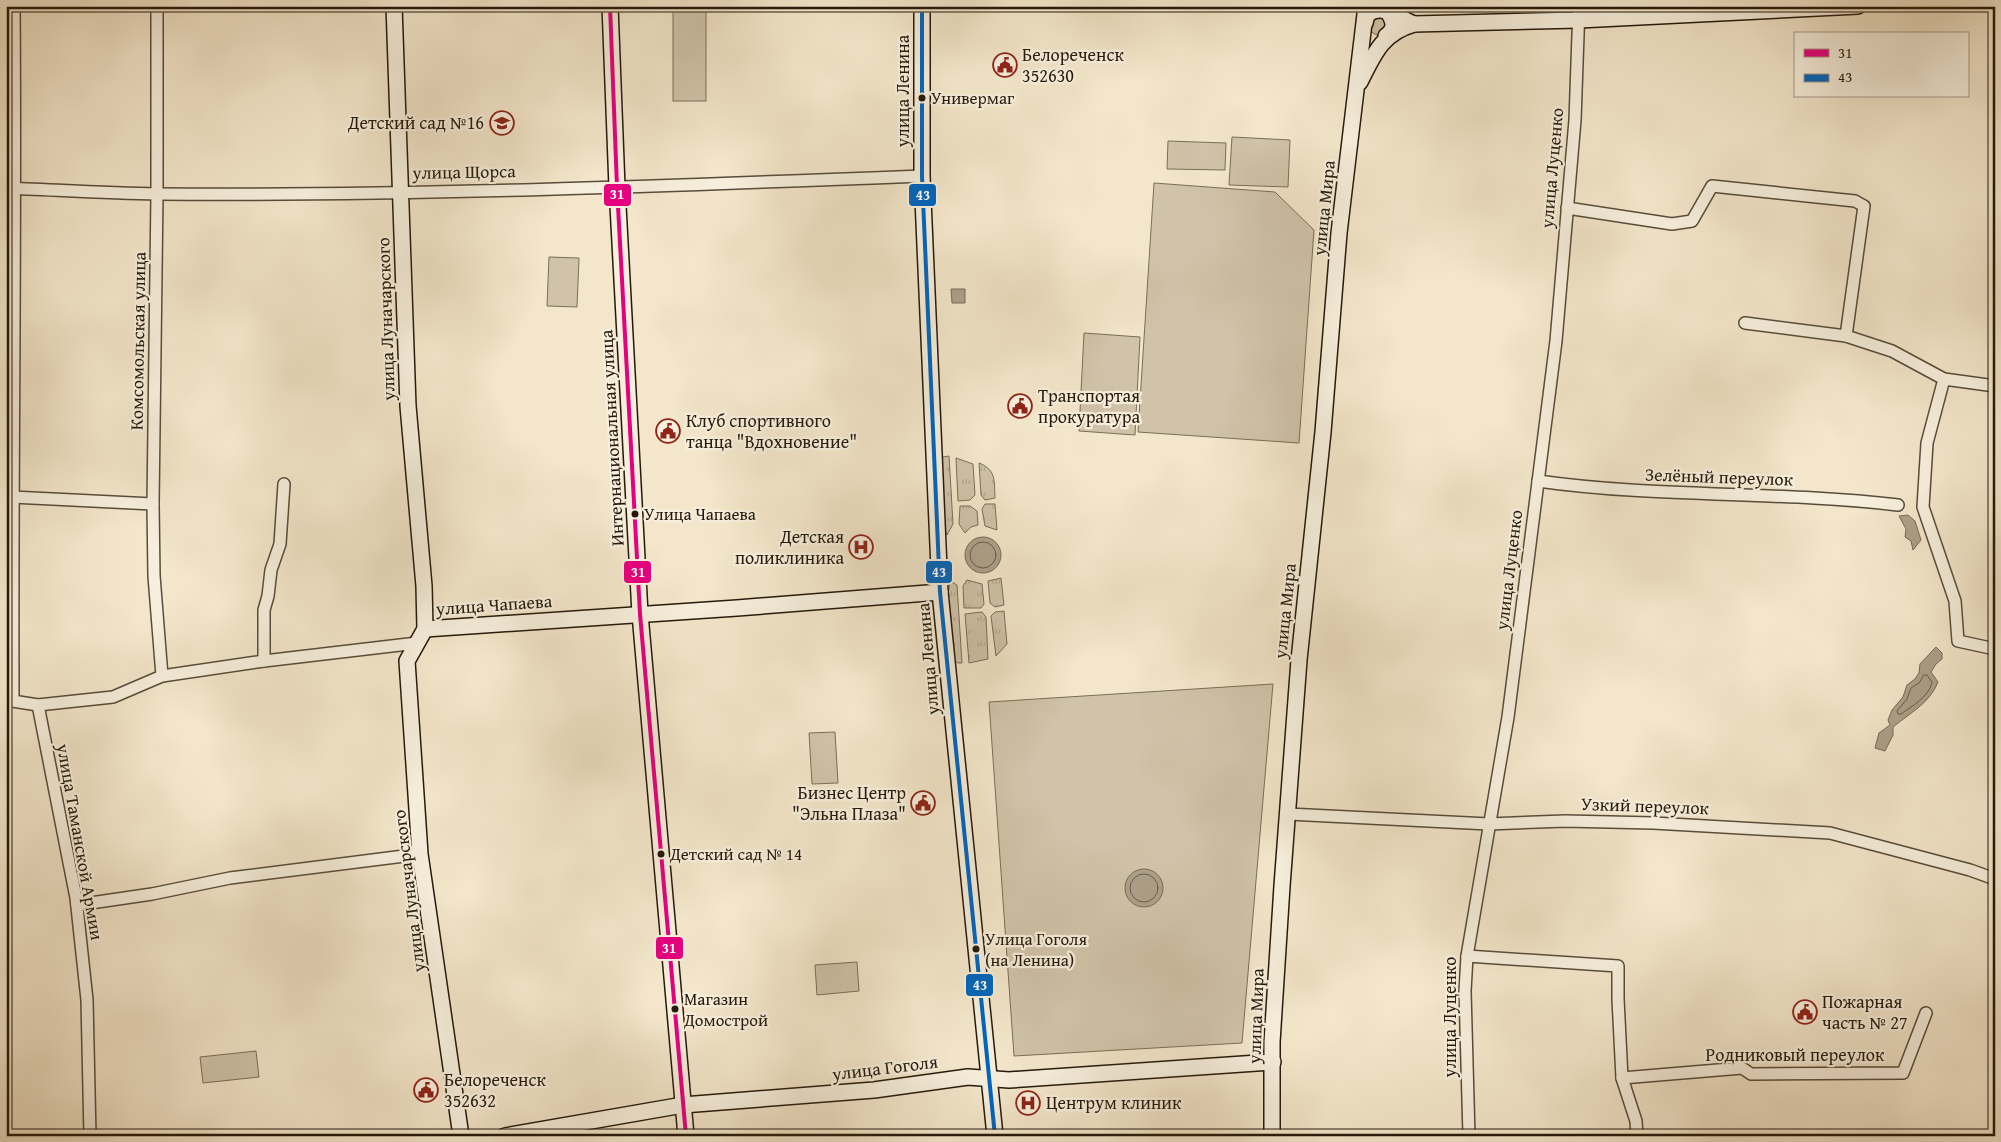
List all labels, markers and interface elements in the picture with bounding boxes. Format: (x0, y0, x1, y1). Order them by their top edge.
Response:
legend (1794, 32, 1968, 98)
street label: улица Ленина (889, 34, 916, 148)
place label: Белореченск 352630 (1022, 41, 1124, 89)
text: 31 (1838, 42, 1852, 63)
public building icon: Белореченск 352630 (992, 52, 1018, 78)
text: 43 (1838, 66, 1852, 87)
place label: Универмаг (931, 85, 1015, 110)
marker: Универмаг (917, 93, 927, 103)
street label: улица Луценко (1533, 107, 1570, 230)
place label: Детский сад №16 (347, 109, 484, 136)
school or university icon: Детский сад №16 (489, 110, 515, 136)
street label: улица Щорса (411, 157, 516, 186)
street label: улица Мира (1305, 159, 1342, 258)
line badge: 31 (603, 183, 632, 207)
line badge: 43 (908, 183, 937, 207)
text: 31 (610, 184, 624, 204)
text: 43 (916, 185, 930, 205)
street label: улица Луначарского (369, 237, 402, 402)
street label: Комсомольская улица (122, 251, 153, 430)
street label: Интернациональная улица (592, 329, 631, 547)
place label: Транспортая прокуратура (1038, 382, 1140, 430)
public building icon: Транспортая прокуратура (1007, 393, 1033, 419)
place label: Клуб спортивного танца "Вдохновение" (686, 407, 857, 455)
public building icon: Клуб спортивного танца "Вдохновение" (655, 418, 681, 444)
street label: Зелёный переулок (1644, 460, 1794, 493)
place label: Улица Чапаева (644, 501, 756, 526)
street label: улица Луценко (1488, 508, 1529, 633)
marker: Улица Чапаева (630, 509, 640, 519)
place label: Детская поликлиника (735, 523, 844, 571)
hospital icon: Детская поликлиника (848, 534, 874, 560)
line badge: 31 (623, 560, 652, 584)
line badge: 43 (925, 560, 953, 584)
text: 31 (631, 562, 645, 582)
text: 43 (932, 562, 946, 582)
street label: улица Мира (1266, 562, 1303, 661)
street label: улица Чапаева (434, 587, 554, 622)
street label: улица Ленина (909, 601, 946, 717)
street label: улица Таманской Армии (50, 740, 111, 943)
place label: Бизнес Центр "Эльна Плаза" (792, 779, 906, 827)
public building icon: Бизнес Центр "Эльна Плаза" (910, 790, 936, 816)
street label: Узкий переулок (1581, 790, 1710, 821)
street label: улица Луначарского (385, 808, 432, 975)
place label: Детский сад № 14 (669, 841, 802, 866)
marker: Детский сад № 14 (656, 849, 666, 859)
place label: Улица Гоголя (на Ленина) (985, 926, 1087, 972)
line badge: 31 (655, 936, 684, 960)
text: 31 (662, 938, 676, 958)
marker: Улица Гоголя (на Ленина) (971, 944, 981, 954)
street label: улица Луценко (1436, 957, 1463, 1078)
street label: улица Мира (1240, 967, 1271, 1065)
line badge: 43 (965, 973, 994, 997)
text: 43 (973, 975, 987, 995)
place label: Магазин Домострой (683, 986, 768, 1032)
place label: Пожарная часть № 27 (1822, 988, 1908, 1036)
public building icon: Пожарная часть № 27 (1792, 999, 1818, 1025)
marker: Магазин Домострой (670, 1004, 680, 1014)
street label: Родниковый переулок (1706, 1041, 1885, 1068)
street label: улица Гоголя (830, 1048, 939, 1088)
place label: Белореченск 352632 (444, 1066, 546, 1114)
public building icon: Белореченск 352632 (413, 1077, 439, 1103)
place label: Центрум клиник (1046, 1089, 1182, 1116)
hospital icon: Центрум клиник (1015, 1090, 1041, 1116)

